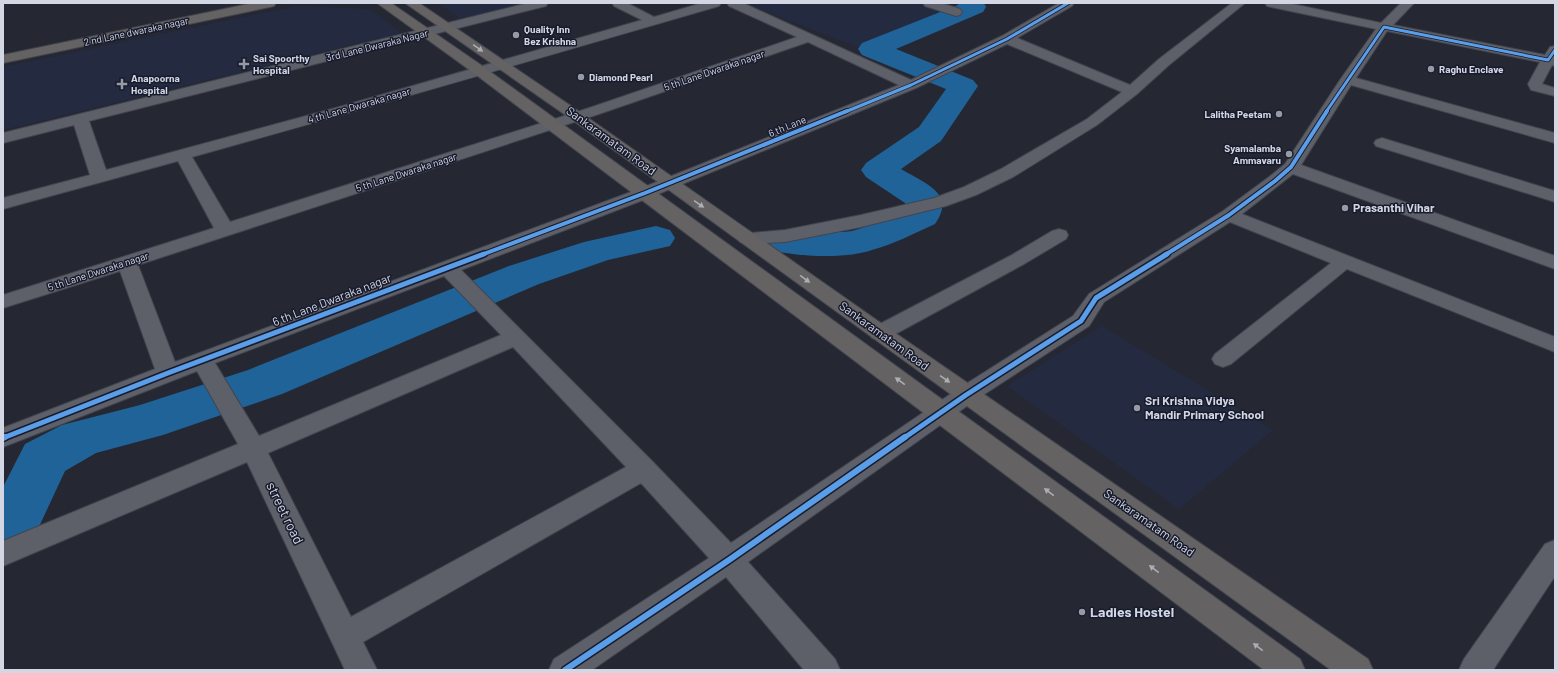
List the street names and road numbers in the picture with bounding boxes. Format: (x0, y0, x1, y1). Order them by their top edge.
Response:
street label: 2 nd Lane dwaraka nagar (83, 14, 190, 48)
street label: 3rd Lane Dwaraka Nagar (325, 26, 430, 63)
street label: 5 th Lane Dwaraka nagar (662, 47, 766, 93)
street label: 4 th Lane Dwaraka nagar (307, 85, 412, 125)
street label: Sankaramatam Road (564, 103, 659, 177)
street label: 6 th Lane (766, 113, 808, 139)
street label: 5 th Lane Dwaraka nagar (354, 150, 458, 194)
street label: 5 th Lane Dwaraka nagar (46, 249, 150, 293)
street label: 6 th Lane Dwaraka nagar (270, 270, 394, 328)
street label: Sankaramatam Road (837, 298, 932, 372)
street label: street road (263, 479, 308, 547)
street label: Sankaramatam Road (1102, 486, 1198, 559)

